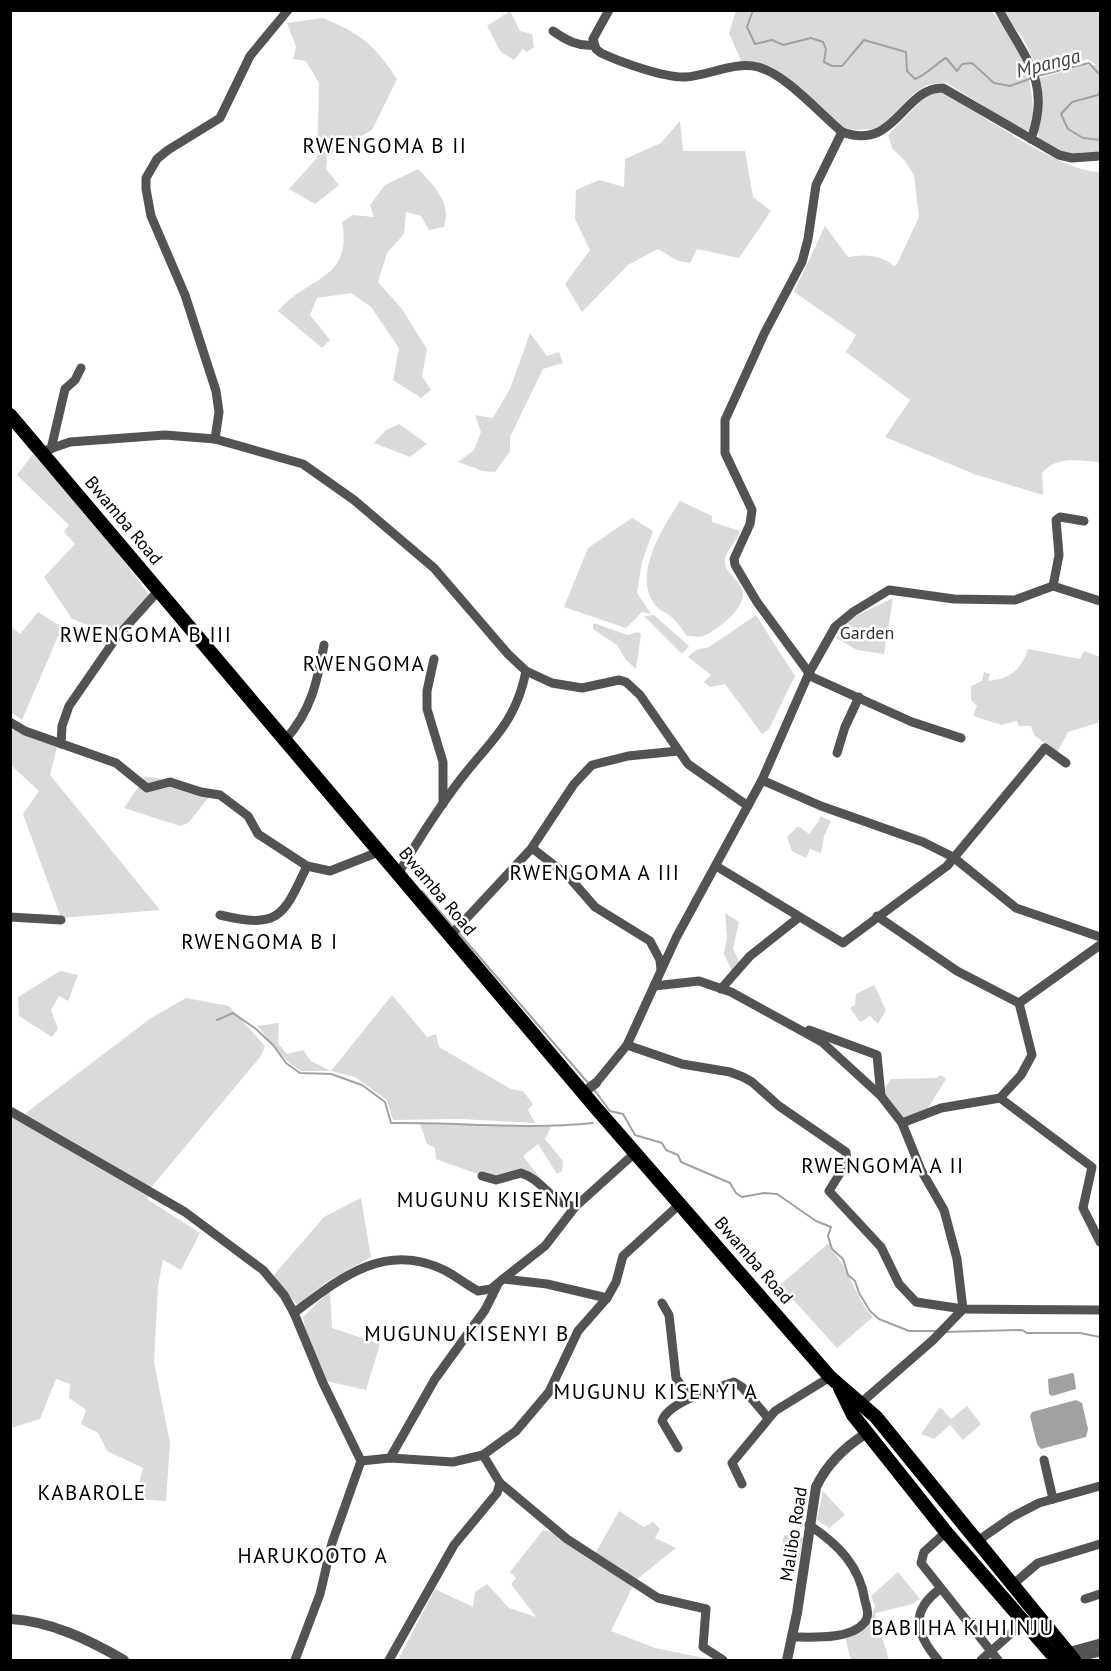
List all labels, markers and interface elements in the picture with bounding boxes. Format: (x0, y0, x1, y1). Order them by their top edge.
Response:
water label: Mpanga (1013, 42, 1083, 84)
district label: RWENGOMA B II (303, 132, 467, 159)
street label: Bwamba Road (80, 471, 168, 569)
district label: RWENGOMA B III (60, 621, 232, 648)
park label: Garden (840, 621, 894, 644)
district label: RWENGOMA (303, 650, 425, 677)
street label: Bwamba Road (394, 842, 482, 940)
district label: RWENGOMA A III (510, 859, 680, 886)
district label: RWENGOMA B I (181, 928, 339, 955)
district label: RWENGOMA A II (801, 1152, 965, 1179)
district label: MUGUNU KISENYI (397, 1186, 581, 1213)
street label: Bwamba Road (710, 1211, 798, 1309)
district label: MUGUNU KISENYI B (364, 1320, 570, 1347)
district label: MUGUNU KISENYI A (554, 1378, 758, 1405)
district label: KABAROLE (37, 1479, 147, 1506)
street label: Malibo Road (774, 1485, 812, 1583)
district label: HARUKOOTO A (238, 1542, 388, 1569)
district label: BABIIHA KIHIINJU (871, 1614, 1055, 1641)

